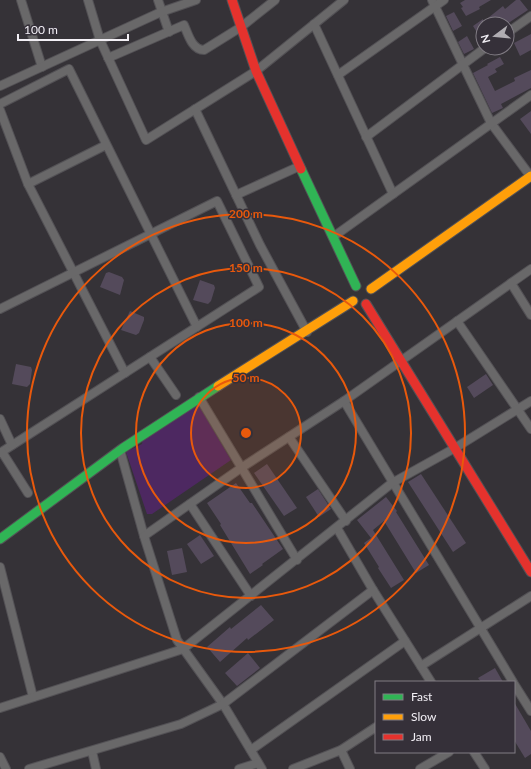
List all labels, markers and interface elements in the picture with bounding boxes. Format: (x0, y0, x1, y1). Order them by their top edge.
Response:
scale bar (18, 16, 128, 42)
north arrow (475, 16, 515, 56)
text: 100 m (24, 22, 58, 37)
text: N (477, 33, 492, 45)
text: 200 m (229, 206, 263, 221)
text: 150 m (229, 260, 263, 275)
text: 100 m (229, 315, 263, 330)
text: 50 m (233, 370, 259, 385)
centre of rings (239, 426, 253, 440)
legend (375, 681, 515, 753)
text: Fast (411, 689, 433, 704)
text: Slow (411, 709, 437, 724)
text: Jam (411, 729, 432, 744)

